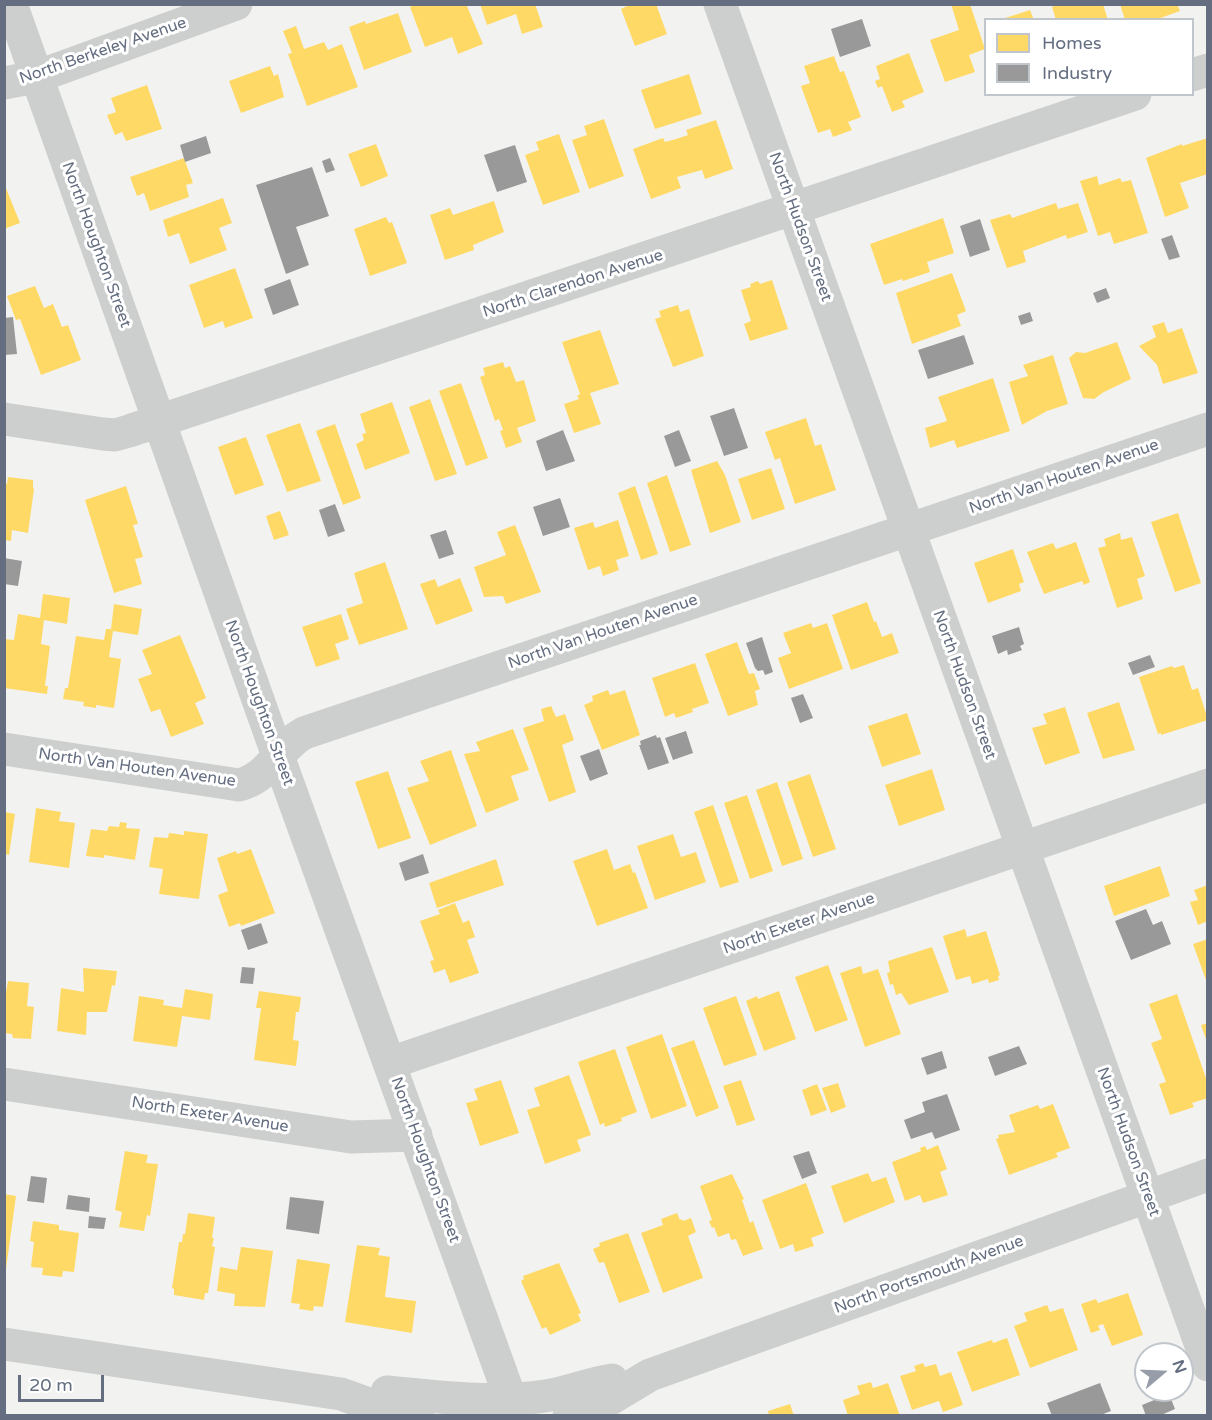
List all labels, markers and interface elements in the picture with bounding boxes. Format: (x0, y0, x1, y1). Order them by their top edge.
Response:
street label: North Berkeley Avenue (17, 13, 189, 89)
legend (984, 18, 1194, 96)
text: Homes (1042, 32, 1102, 54)
text: Industry (1042, 62, 1112, 84)
street label: North Hudson Street (764, 150, 836, 304)
street label: North Houghton Street (57, 160, 135, 330)
street label: North Clarendon Avenue (481, 246, 665, 322)
street label: North Van Houten Avenue (967, 436, 1161, 518)
street label: North Van Houten Avenue (506, 591, 700, 673)
street label: North Hudson Street (928, 608, 1000, 762)
street label: North Houghton Street (220, 618, 298, 788)
street label: North Van Houten Avenue (37, 745, 237, 791)
street label: North Exeter Avenue (721, 889, 877, 959)
street label: North Hudson Street (1092, 1065, 1164, 1219)
street label: North Houghton Street (386, 1075, 464, 1245)
street label: North Exeter Avenue (130, 1093, 290, 1137)
street label: North Portsmouth Avenue (832, 1232, 1026, 1318)
north arrow (1134, 1342, 1194, 1402)
text: N (1168, 1357, 1191, 1376)
scale bar (21, 1363, 106, 1401)
text: 20 m (29, 1374, 73, 1396)

